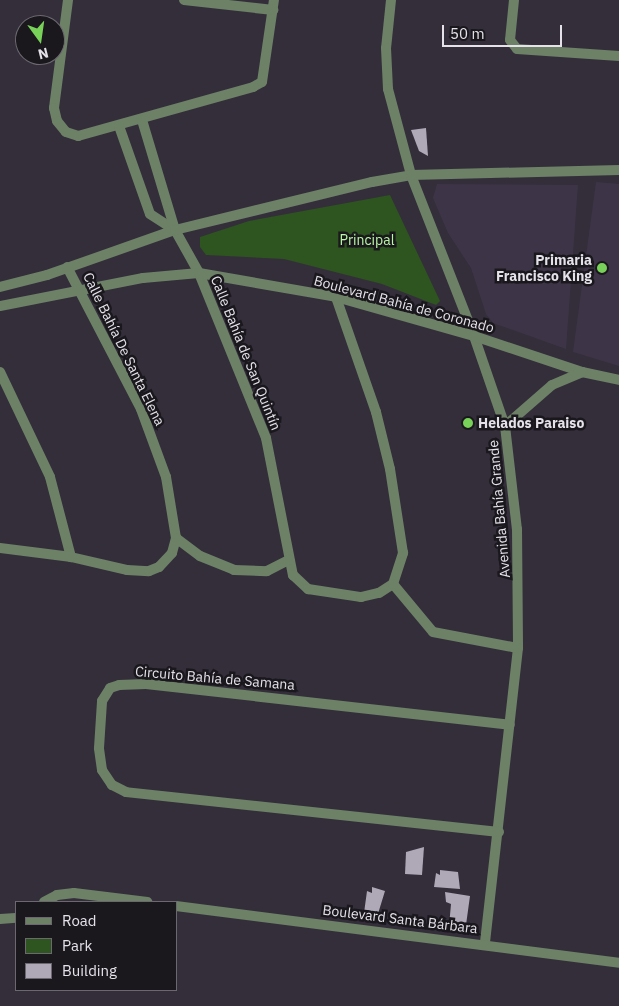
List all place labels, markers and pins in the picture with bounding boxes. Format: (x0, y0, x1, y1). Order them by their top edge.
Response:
place label: Primaria Francisco King (496, 252, 592, 284)
marker: Primaria Francisco King (596, 262, 608, 274)
place label: Helados Paraiso (478, 415, 584, 431)
marker: Helados Paraiso (462, 417, 474, 429)

